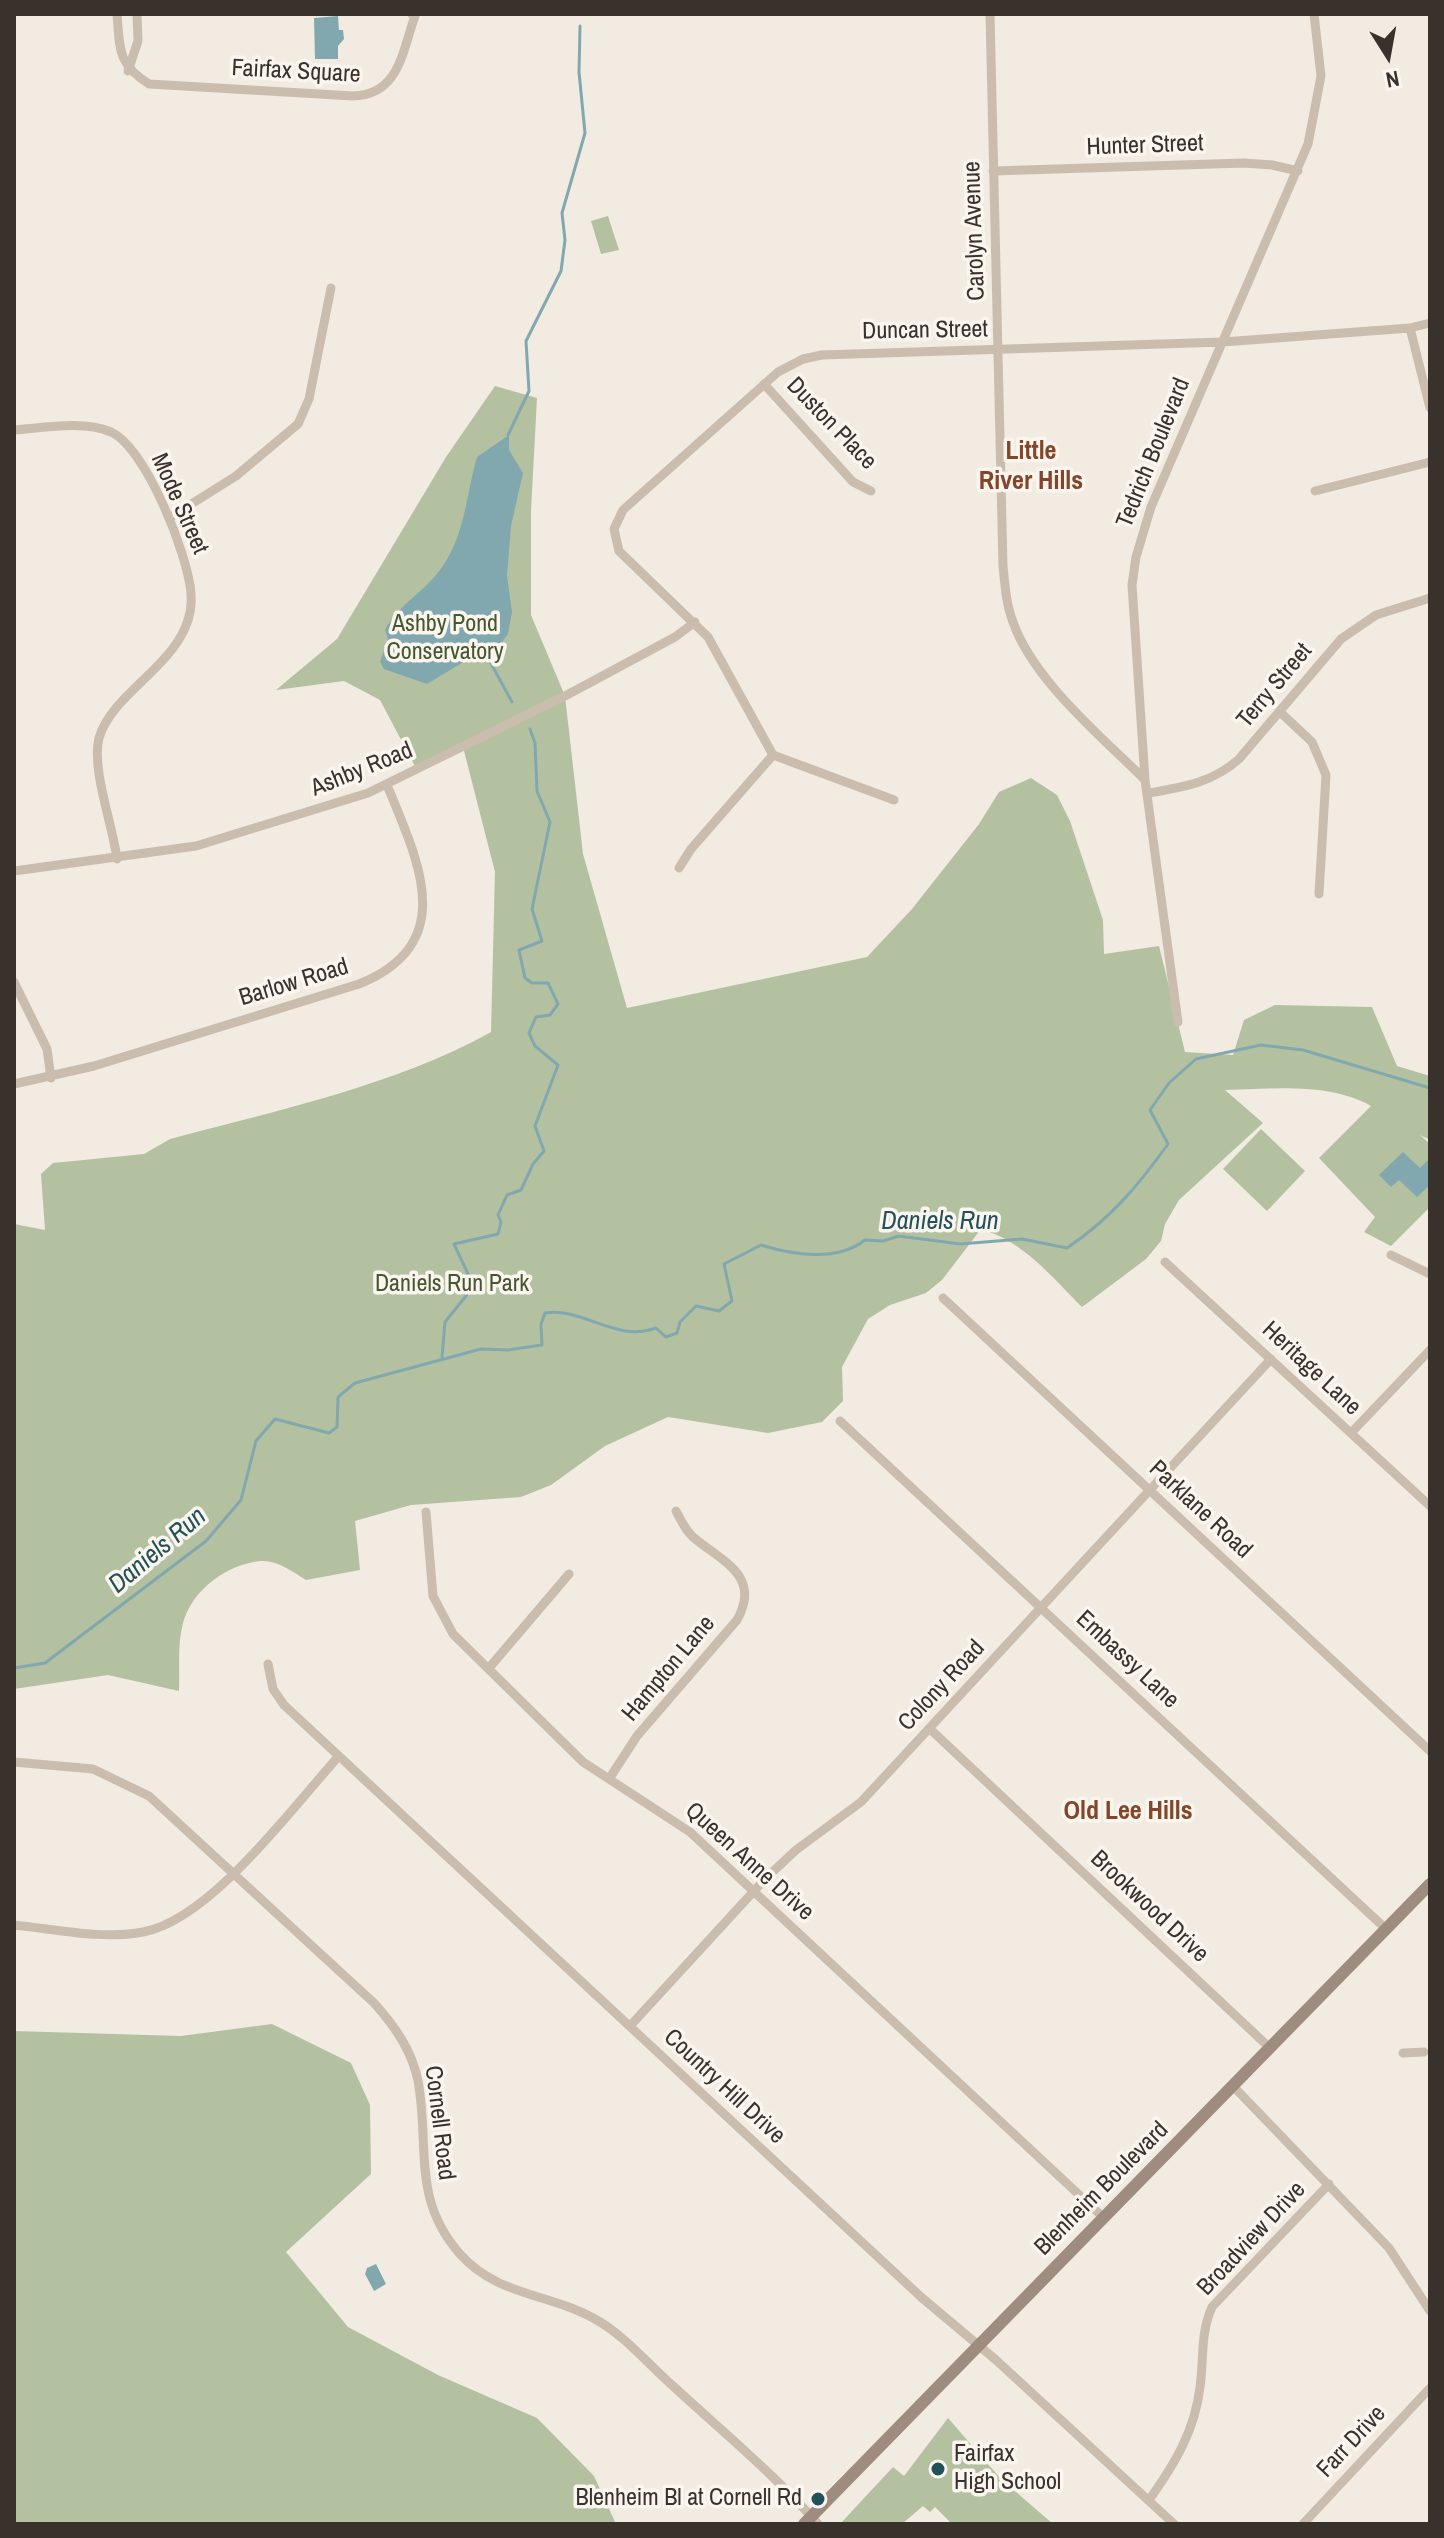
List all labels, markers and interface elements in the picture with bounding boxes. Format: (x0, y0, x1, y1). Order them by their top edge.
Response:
north arrow (1348, 16, 1428, 96)
street label: Fairfax Square (231, 54, 361, 90)
text: N (1383, 64, 1402, 96)
street label: Hunter Street (1086, 130, 1204, 162)
street label: Carolyn Avenue (958, 161, 992, 301)
street label: Duncan Street (862, 316, 988, 346)
street label: Duston Place (780, 372, 882, 476)
street label: Tedrich Boulevard (1111, 374, 1197, 532)
district label: Little River Hills (979, 436, 1083, 498)
street label: Mode Street (144, 449, 214, 559)
park label: Ashby Pond Conservatory (386, 611, 504, 667)
street label: Terry Street (1231, 638, 1319, 734)
street label: Ashby Road (307, 737, 417, 803)
street label: Barlow Road (236, 953, 352, 1013)
water label: Daniels Run (881, 1206, 999, 1238)
park label: Daniels Run Park (375, 1271, 529, 1299)
street label: Heritage Lane (1256, 1316, 1366, 1422)
street label: Parklane Road (1143, 1455, 1257, 1565)
water label: Daniels Run (103, 1501, 213, 1601)
street label: Embassy Lane (1070, 1605, 1184, 1715)
street label: Hampton Lane (616, 1610, 722, 1728)
street label: Colony Road (893, 1635, 991, 1737)
district label: Old Lee Hills (1063, 1796, 1193, 1828)
street label: Queen Anne Drive (679, 1797, 819, 1927)
street label: Brookwood Drive (1084, 1845, 1214, 1969)
street label: Country Hill Drive (657, 2024, 791, 2150)
street label: Cornell Road (418, 2064, 460, 2182)
street label: Blenheim Boulevard (1029, 2116, 1175, 2262)
street label: Broadview Drive (1192, 2176, 1312, 2302)
street label: Farr Drive (1312, 2400, 1392, 2484)
place label: Fairfax High School (954, 2441, 1061, 2497)
marker: Fairfax High School (929, 2460, 947, 2478)
place label: Blenheim Bl at Cornell Rd (576, 2485, 802, 2513)
marker: Blenheim Bl at Cornell Rd (809, 2490, 827, 2508)

